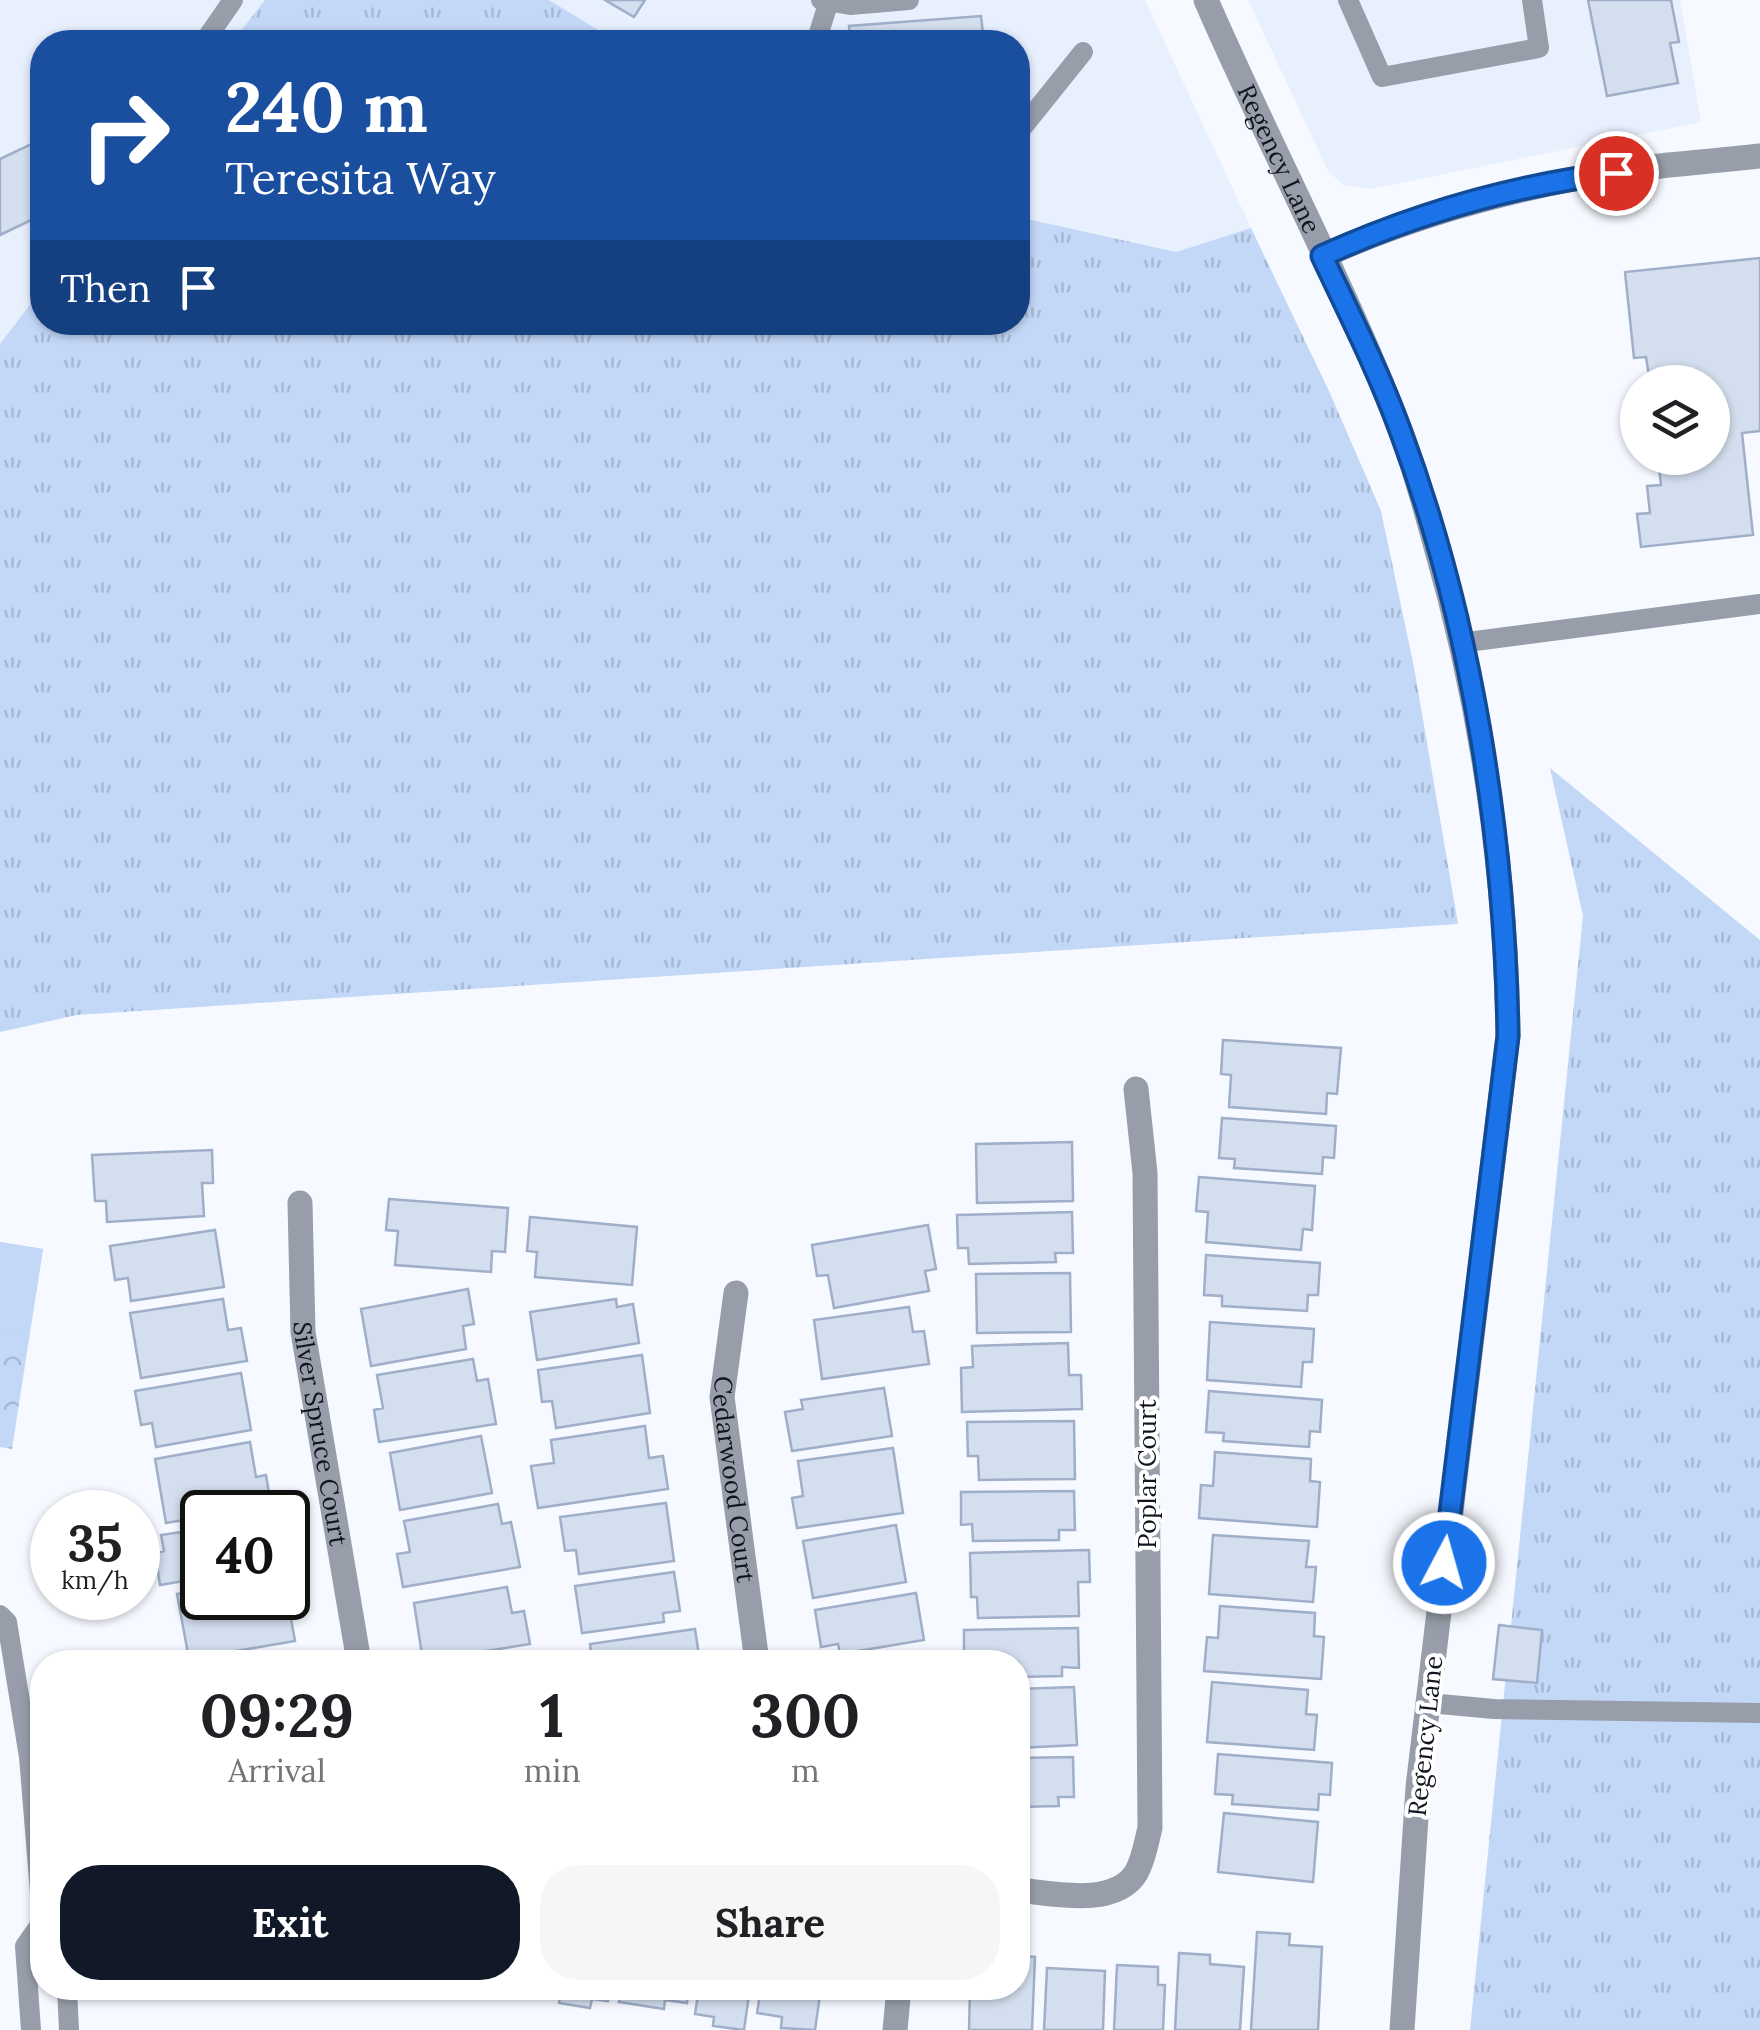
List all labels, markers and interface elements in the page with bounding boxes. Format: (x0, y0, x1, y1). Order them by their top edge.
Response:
text: 240 m (225, 62, 428, 151)
icon: right (60, 70, 190, 200)
street label: Regency Lane (1230, 79, 1328, 239)
pin (1574, 131, 1659, 216)
icon: arrive (1589, 146, 1644, 201)
text: Teresita Way (225, 149, 496, 206)
icon: arrive (171, 260, 226, 315)
text: Then (60, 264, 151, 312)
map controls (1620, 365, 1730, 475)
button: layers (1620, 365, 1730, 475)
street label: Silver Spruce Court (287, 1321, 355, 1548)
street label: Cedarwood Court (706, 1374, 762, 1585)
street label: Poplar Court (1131, 1399, 1163, 1549)
speed limit sign: 40 (180, 1490, 310, 1620)
text: 35 (68, 1511, 123, 1575)
position arrow (1392, 1511, 1496, 1615)
text: km/h (61, 1564, 129, 1596)
street label: Regency Lane (1401, 1654, 1449, 1818)
text: 09:29 (200, 1677, 354, 1753)
text: 1 (540, 1677, 564, 1753)
text: 300 (750, 1677, 860, 1753)
text: Arrival (228, 1750, 326, 1791)
text: min (524, 1750, 581, 1791)
text: m (791, 1750, 820, 1791)
button: Exit (60, 1865, 520, 1980)
button: Share (540, 1865, 1000, 1980)

